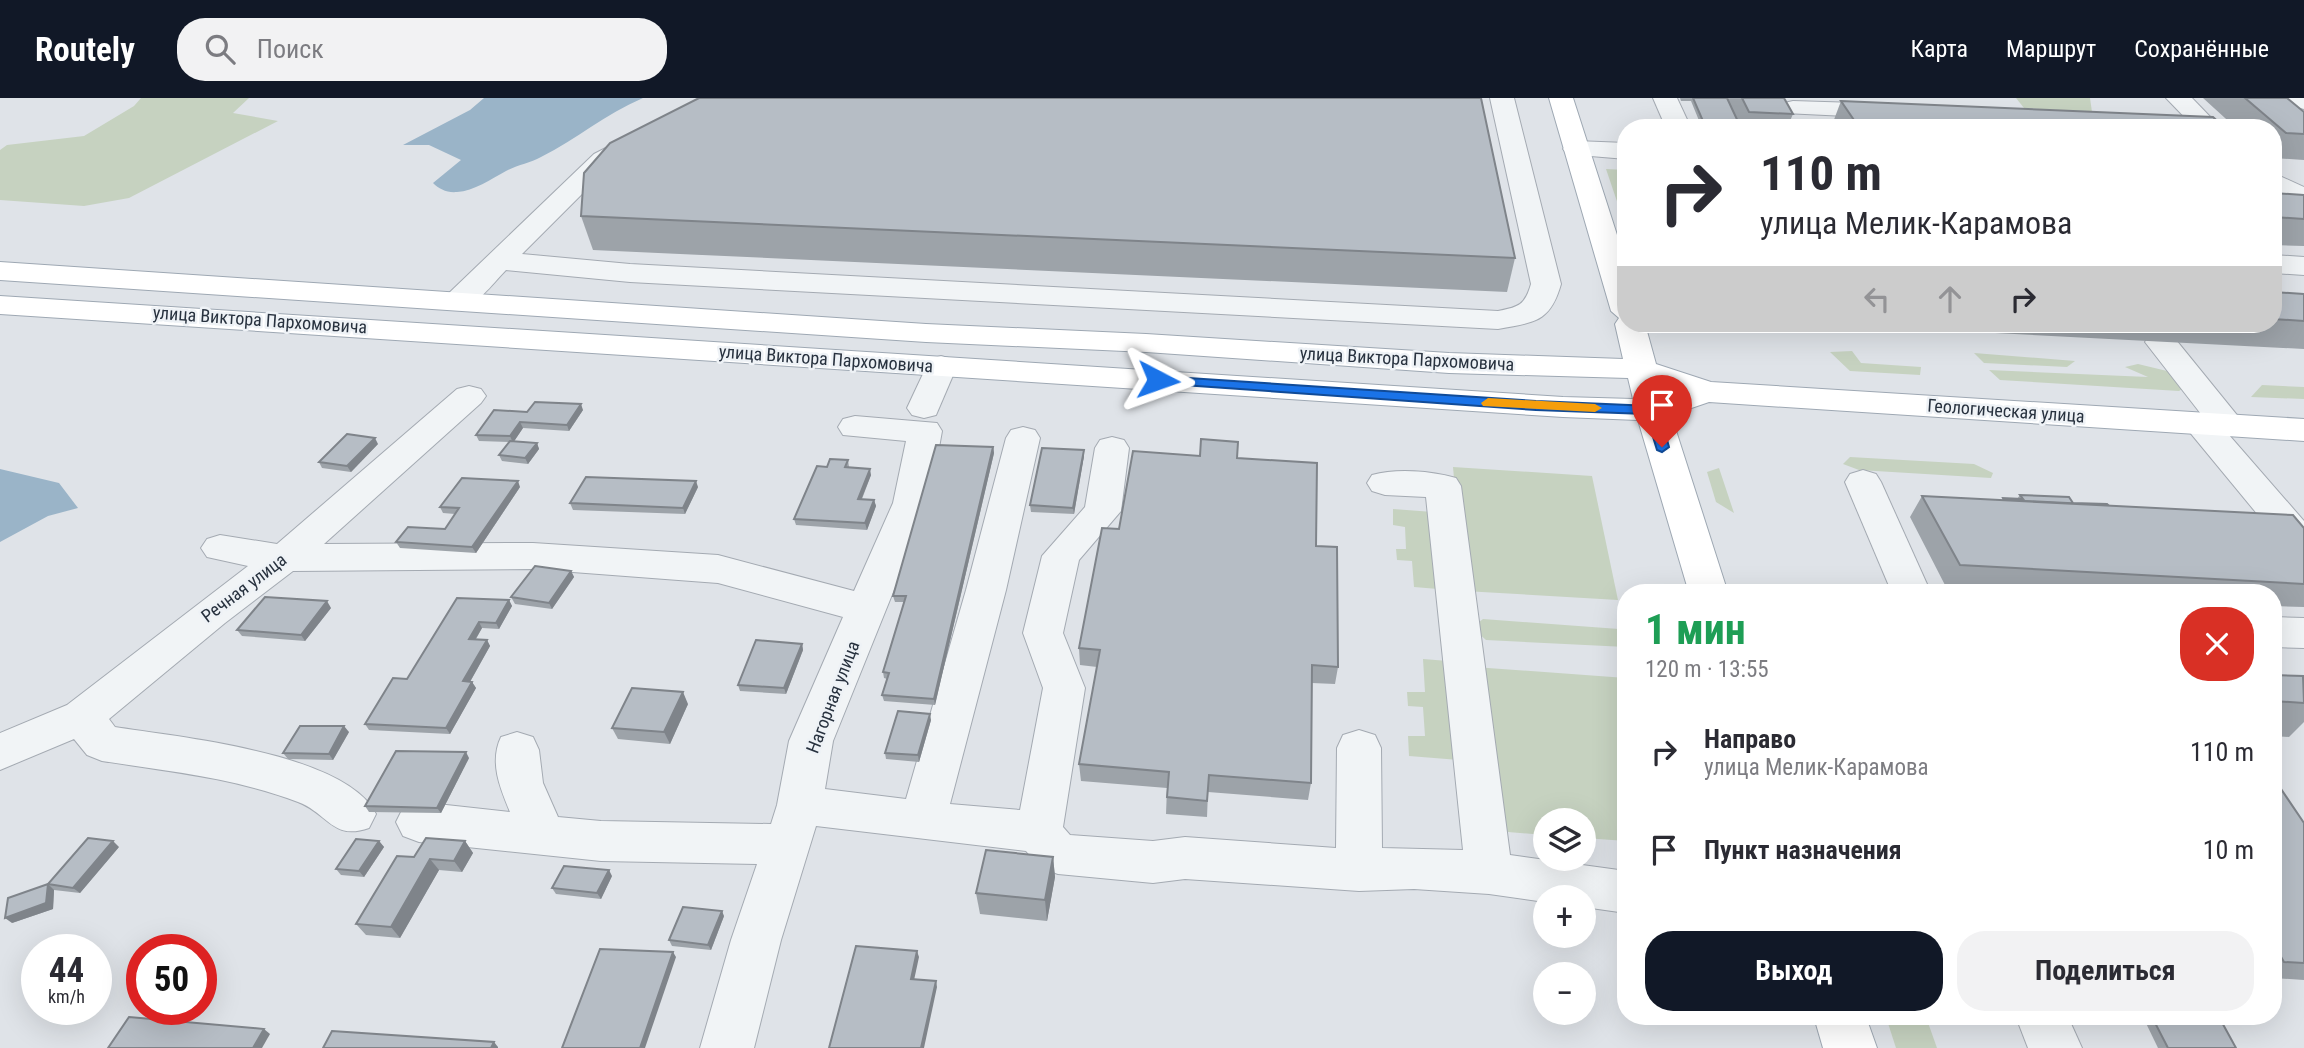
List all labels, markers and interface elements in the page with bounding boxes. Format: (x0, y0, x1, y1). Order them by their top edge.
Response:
search box (177, 18, 667, 81)
text: Routely (35, 30, 135, 69)
icon: search (201, 30, 239, 68)
text: Поиск (257, 34, 324, 64)
text: Карта (1911, 35, 1968, 63)
text: Маршрут (2006, 35, 2096, 63)
text: Сохранённые (2134, 35, 2269, 63)
text: 110 m (1760, 145, 1882, 202)
icon: right (1645, 147, 1736, 238)
text: улица Мелик-Карамова (1760, 204, 2072, 242)
icon: left (1858, 280, 1896, 318)
icon: ahead (1931, 280, 1969, 318)
icon: right (2004, 280, 2042, 318)
street label: улица Виктора Пархомовича (152, 302, 368, 337)
street label: улица Виктора Пархомовича (718, 341, 934, 376)
street label: улица Виктора Пархомовича (1299, 342, 1515, 375)
position arrow (1121, 343, 1195, 417)
pin (1632, 375, 1692, 447)
icon: arrive (1643, 386, 1681, 424)
street label: Геологическая улица (1927, 395, 2085, 426)
street label: Речная улица (197, 549, 290, 626)
text: 1 мин (1645, 605, 1746, 654)
button: close (2180, 607, 2254, 681)
street label: Нагорная улица (802, 638, 864, 756)
text: 120 m · 13:55 (1645, 656, 1769, 683)
text: Направо (1704, 724, 1796, 754)
icon: right (1645, 733, 1683, 771)
text: 110 m (2190, 737, 2254, 767)
text: улица Мелик-Карамова (1704, 754, 1929, 781)
map controls (1533, 808, 1596, 1025)
button: layers (1533, 808, 1596, 871)
icon: arrive (1645, 831, 1683, 869)
text: Пункт назначения (1704, 835, 1902, 865)
text: 10 m (2203, 835, 2254, 865)
button: + (1533, 885, 1596, 948)
button: Выход (1645, 931, 1943, 1011)
button: Поделиться (1957, 931, 2254, 1011)
speed limit sign: 50 (126, 934, 217, 1025)
text: 44 (49, 950, 84, 991)
button: − (1533, 962, 1596, 1025)
text: km/h (48, 986, 85, 1007)

